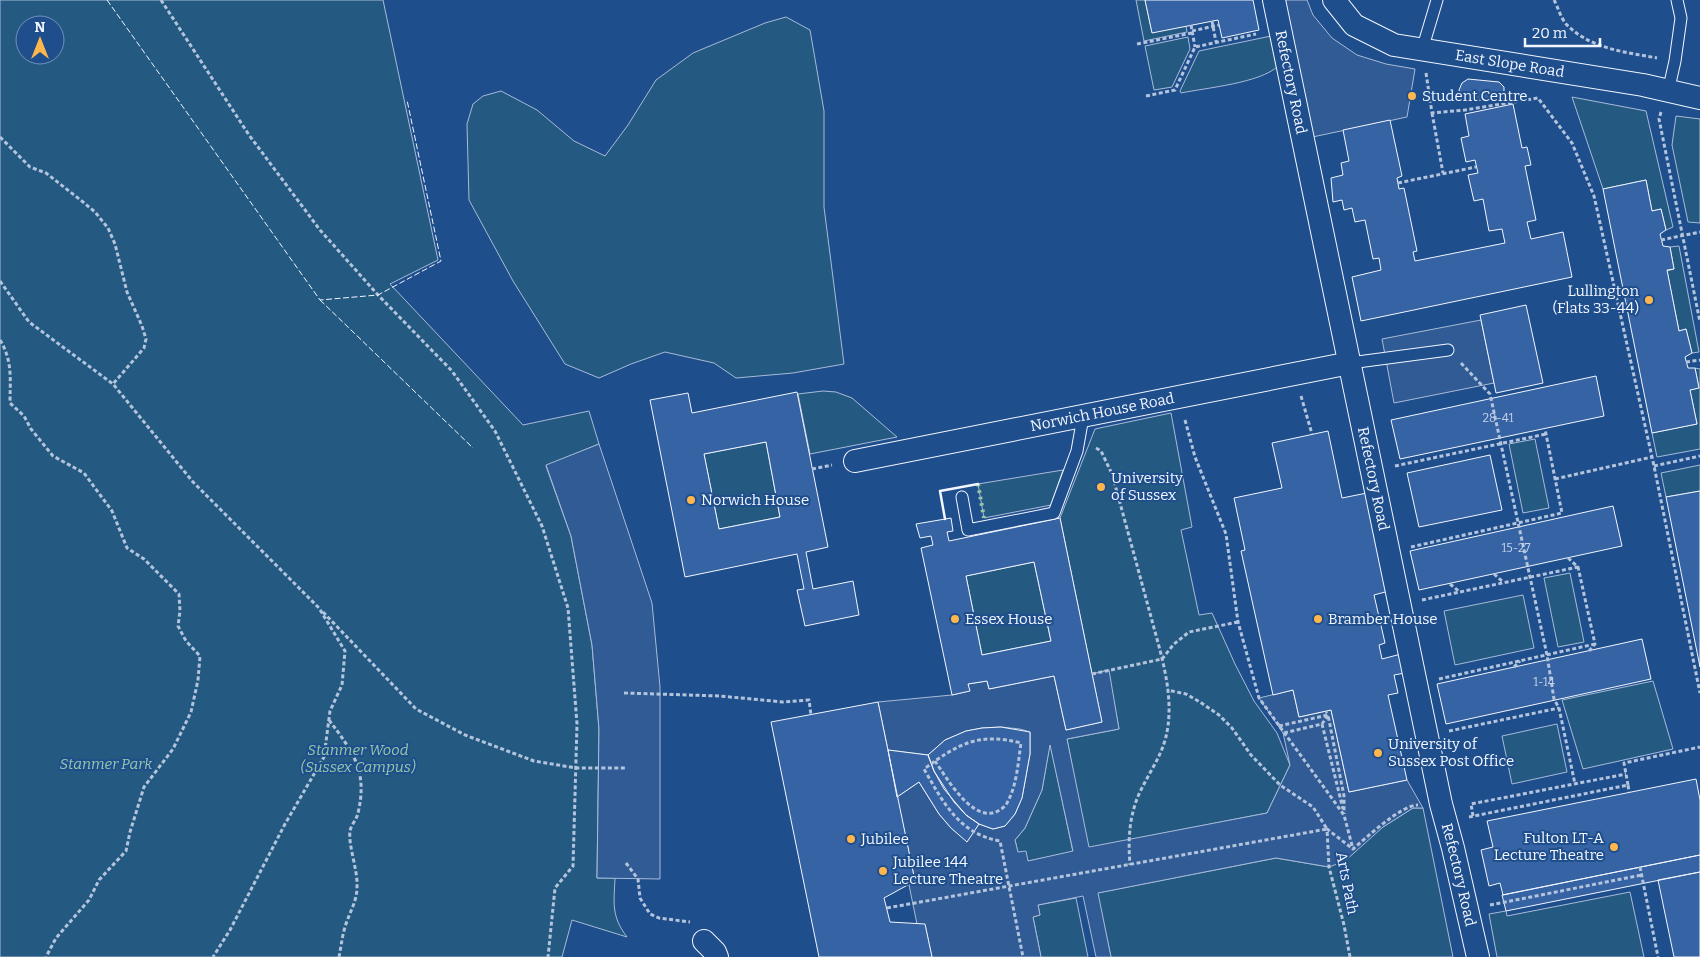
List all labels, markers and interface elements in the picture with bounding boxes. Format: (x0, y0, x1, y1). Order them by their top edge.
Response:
north arrow (15, 15, 65, 65)
scale bar (1525, 15, 1600, 47)
text: N (35, 19, 46, 36)
text: 20 m (1532, 24, 1568, 42)
street label: Refectory Road (1272, 29, 1311, 136)
street label: East Slope Road (1454, 46, 1566, 81)
place label: Student Centre (1422, 87, 1527, 105)
marker: Student Centre (1406, 90, 1418, 102)
place label: Lullington (Flats 33-44) (1552, 282, 1640, 317)
marker: Lullington (Flats 33-44) (1643, 294, 1655, 306)
street label: Norwich House Road (1029, 389, 1176, 435)
house number: 28-41 (1482, 411, 1514, 425)
street label: Refectory Road (1354, 425, 1393, 532)
place label: University of Sussex (1111, 469, 1183, 504)
marker: University of Sussex (1095, 481, 1107, 493)
place label: Norwich House (701, 491, 809, 509)
marker: Norwich House (685, 494, 697, 506)
house number: 15-27 (1501, 541, 1531, 555)
place label: Essex House (965, 610, 1052, 628)
place label: Bramber House (1328, 610, 1438, 628)
marker: Essex House (949, 613, 961, 625)
marker: Bramber House (1312, 613, 1324, 625)
house number: 1-14 (1533, 675, 1555, 689)
place label: University of Sussex Post Office (1388, 735, 1514, 770)
park label: Stanmer Wood (Sussex Campus) (301, 741, 416, 776)
marker: University of Sussex Post Office (1372, 747, 1384, 759)
park label: Stanmer Park (60, 755, 153, 773)
street label: Refectory Road (1438, 821, 1480, 928)
place label: Fulton LT-A Lecture Theatre (1494, 829, 1604, 864)
place label: Jubilee (860, 830, 909, 848)
marker: Jubilee (845, 833, 857, 845)
marker: Fulton LT-A Lecture Theatre (1608, 841, 1620, 853)
street label: Arts Path (1332, 850, 1362, 917)
place label: Jubilee 144 Lecture Theatre (892, 853, 1003, 888)
marker: Jubilee 144 Lecture Theatre (877, 865, 889, 877)

